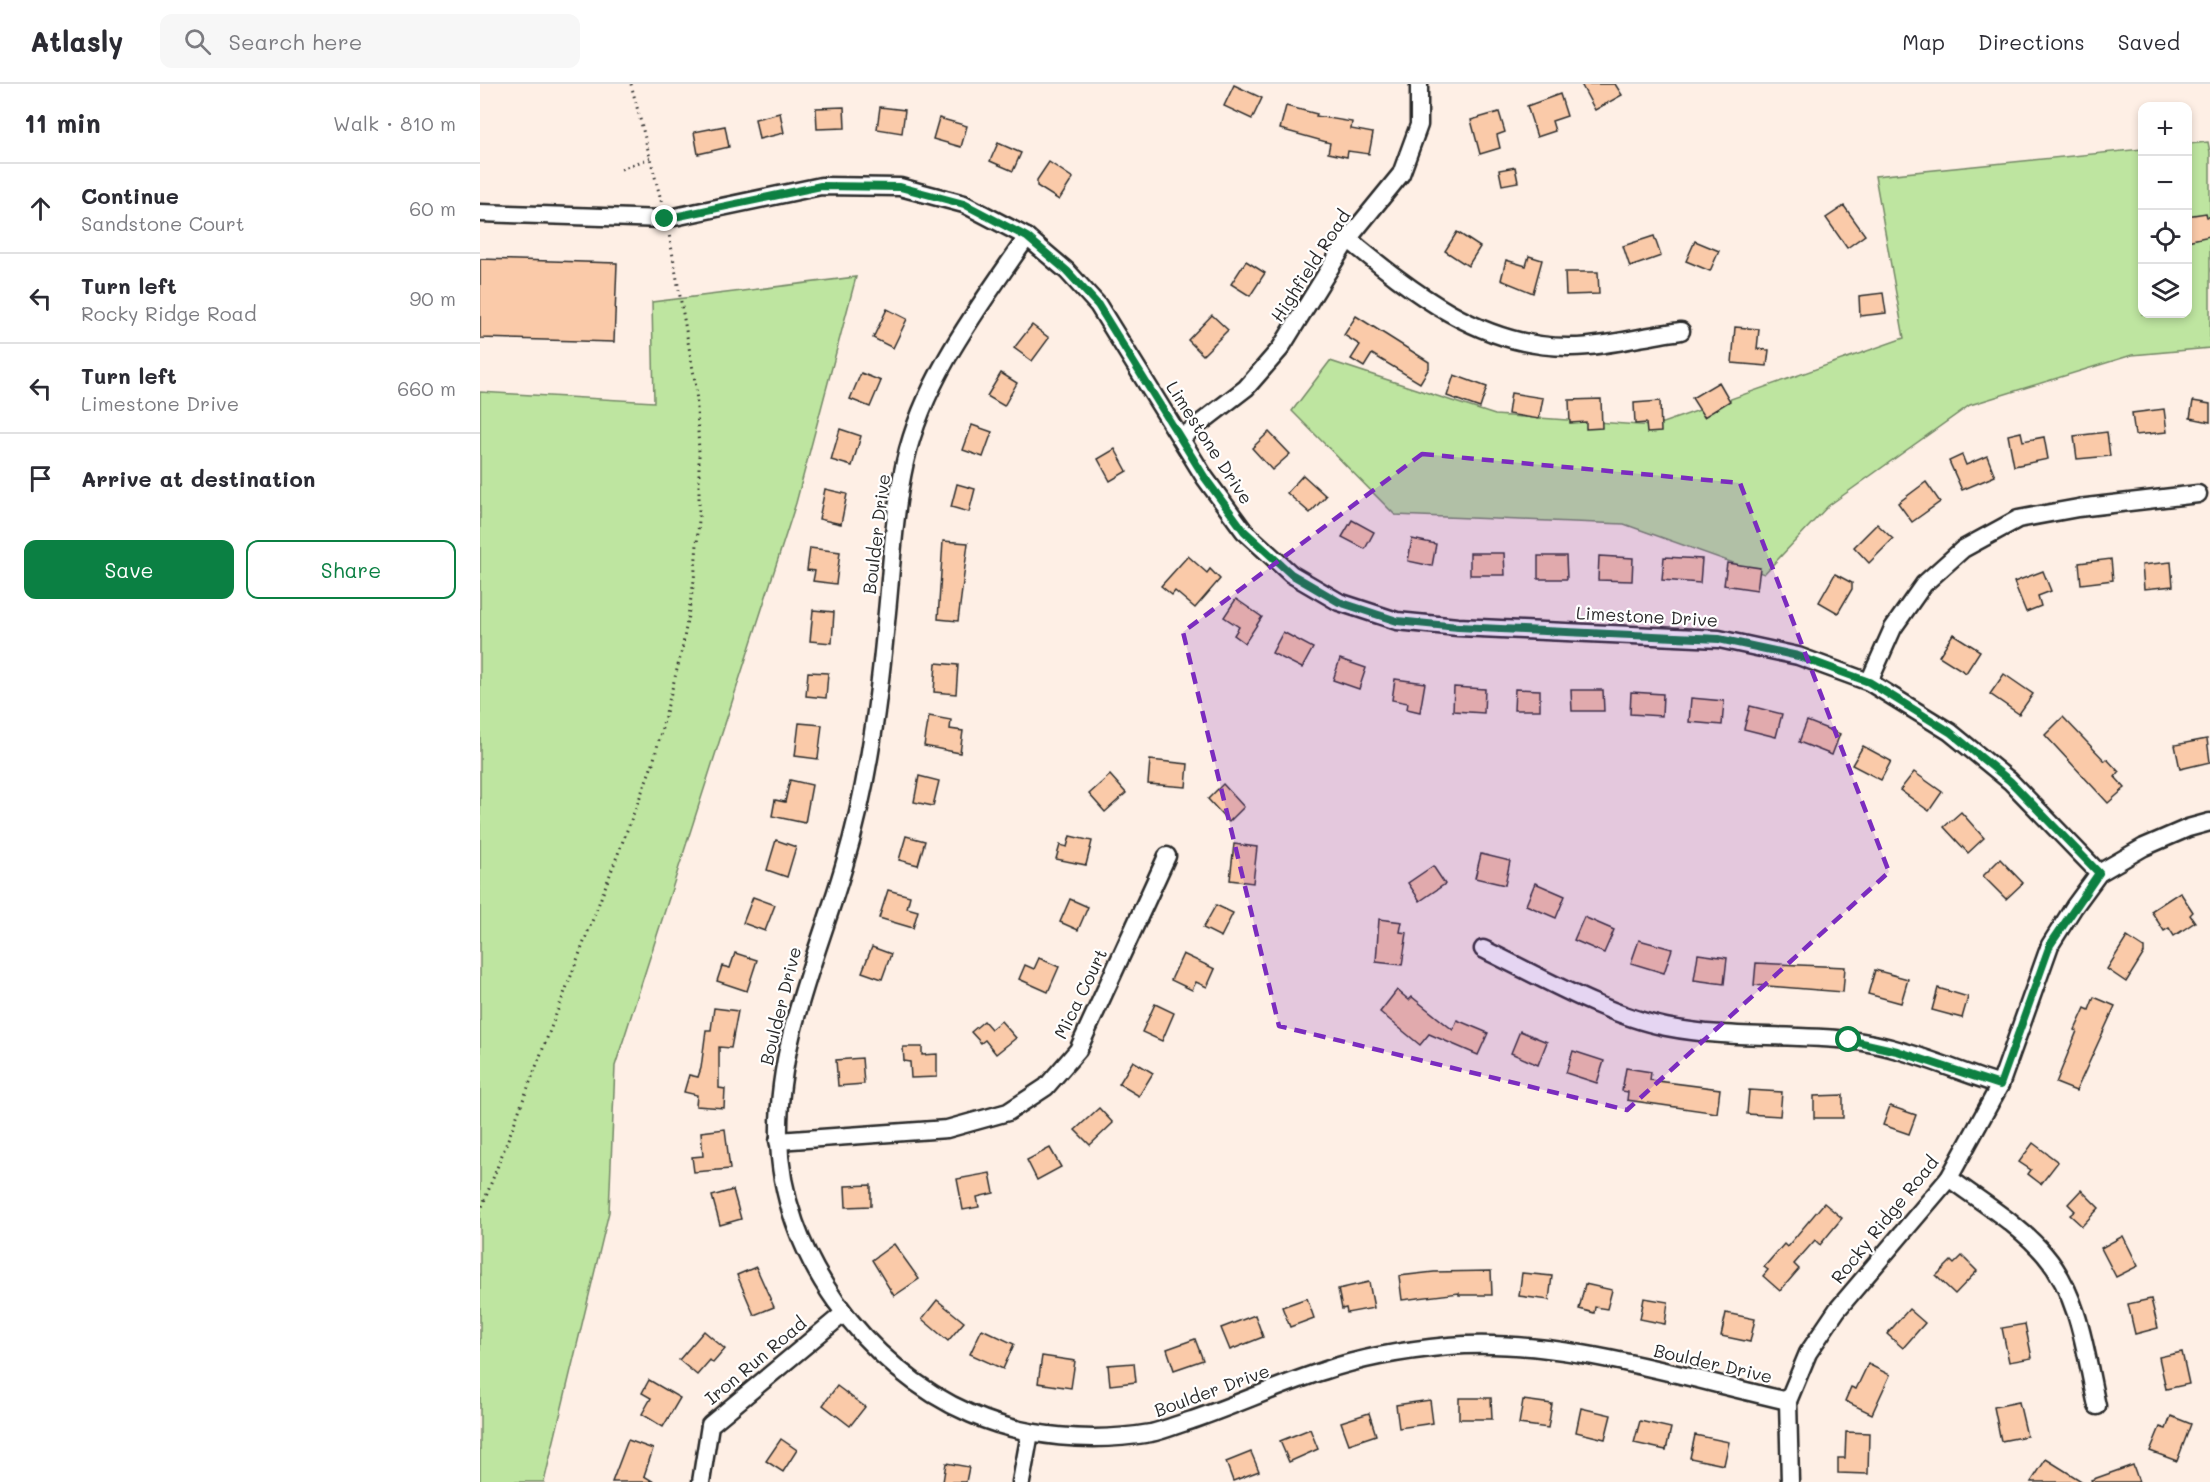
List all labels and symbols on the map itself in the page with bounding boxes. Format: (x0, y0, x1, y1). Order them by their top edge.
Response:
route end (651, 205, 677, 231)
street label: Highfield Road (1265, 205, 1355, 326)
street label: Limestone Drive (1161, 376, 1259, 509)
street label: Boulder Drive (857, 472, 895, 595)
street label: Limestone Drive (1575, 600, 1719, 632)
street label: Boulder Drive (754, 944, 806, 1067)
street label: Mica Court (1048, 944, 1112, 1043)
route start (1835, 1026, 1861, 1052)
street label: Rocky Ridge Road (1825, 1150, 1943, 1288)
street label: Iron Run Road (700, 1311, 811, 1410)
street label: Boulder Drive (1652, 1338, 1775, 1388)
street label: Boulder Drive (1151, 1358, 1273, 1422)

